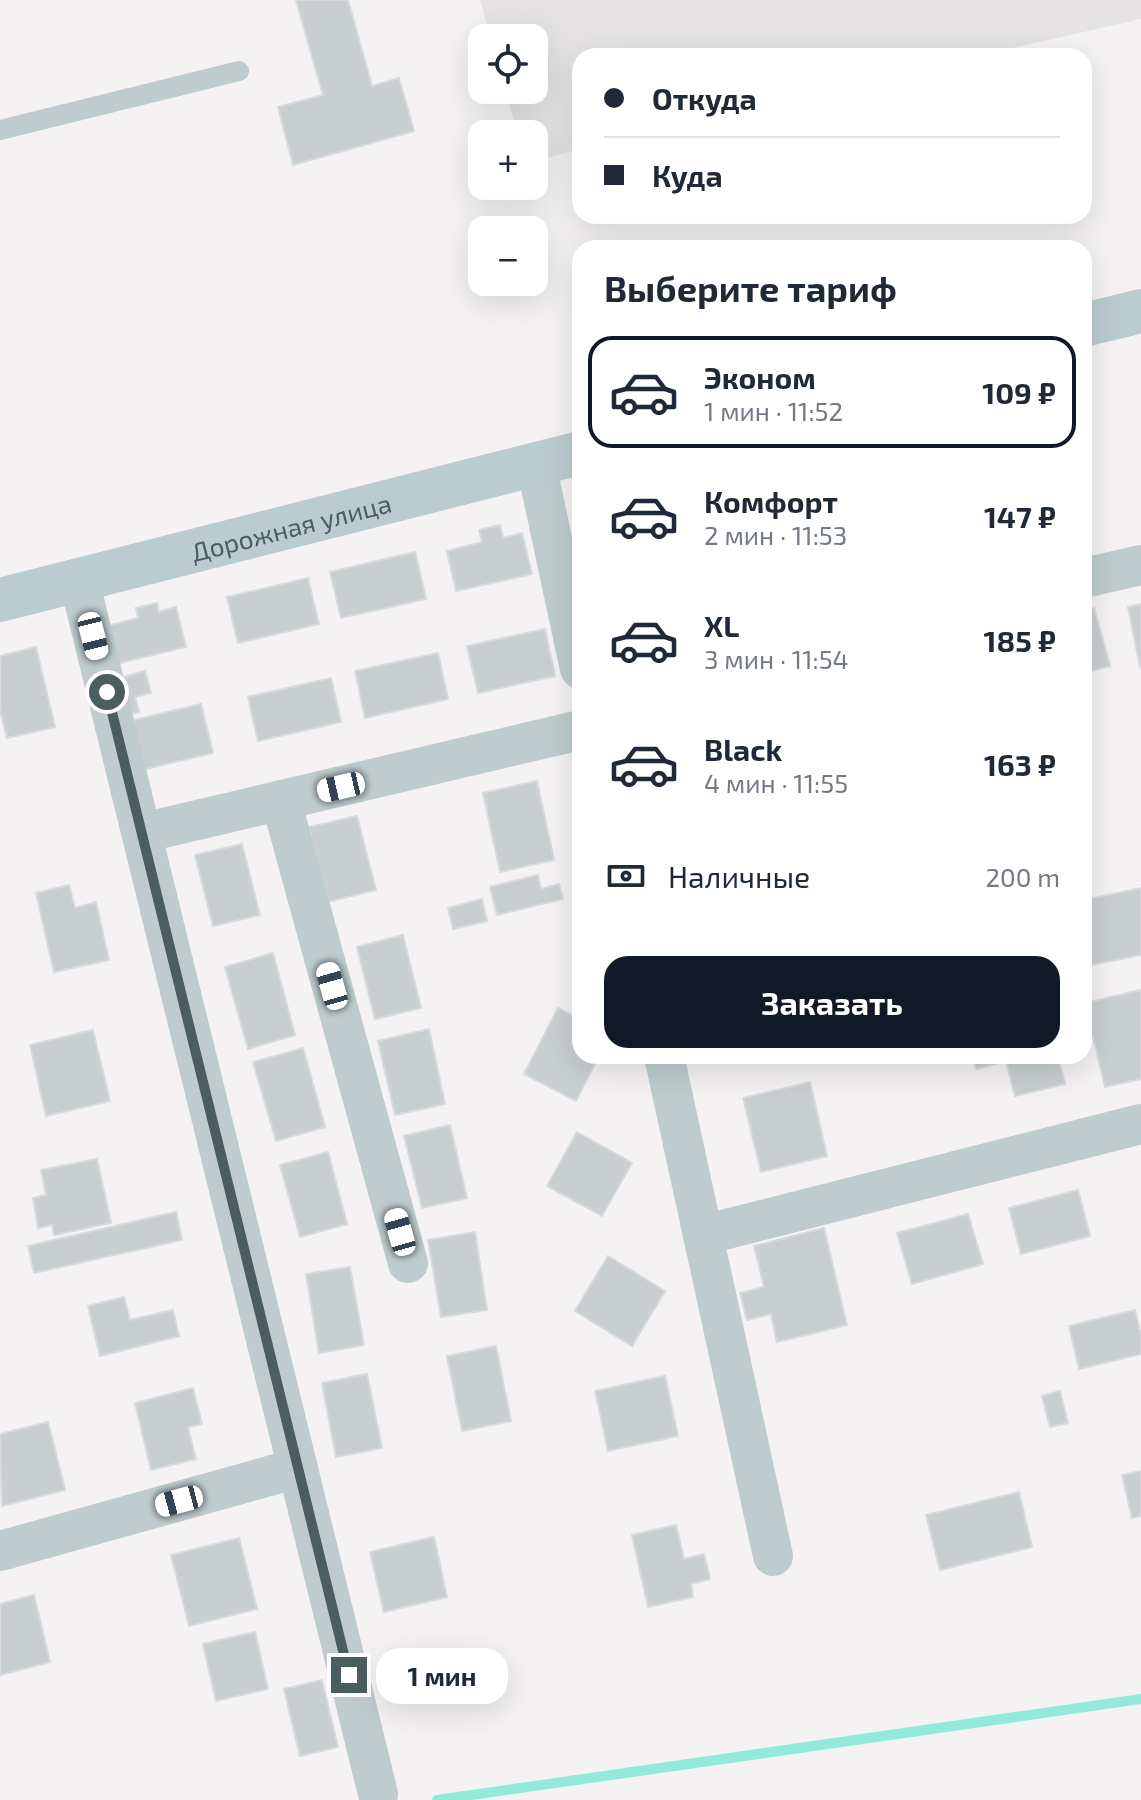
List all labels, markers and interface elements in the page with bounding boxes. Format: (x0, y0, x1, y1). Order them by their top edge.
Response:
map controls (468, 24, 548, 296)
button: locate (468, 24, 548, 104)
text: Откуда (652, 80, 757, 116)
button: + (468, 120, 548, 200)
text: Куда (652, 157, 723, 193)
button: − (468, 216, 548, 296)
text: Выберите тариф (604, 266, 897, 309)
icon: car (608, 356, 680, 428)
text: Эконом (704, 359, 816, 395)
text: 109 ₽ (982, 374, 1056, 410)
text: 1 мин · 11:52 (704, 395, 843, 426)
icon: car (608, 480, 680, 552)
text: Комфорт (704, 483, 838, 519)
street label: Дорожная улица (187, 486, 394, 567)
text: 147 ₽ (984, 498, 1056, 534)
text: 2 мин · 11:53 (704, 519, 847, 550)
icon: car (608, 604, 680, 676)
text: XL (704, 607, 739, 643)
car (76, 610, 110, 662)
text: 185 ₽ (984, 622, 1056, 658)
text: 3 мин · 11:54 (704, 643, 849, 674)
route start (89, 674, 125, 710)
icon: car (608, 728, 680, 800)
text: Black (704, 731, 782, 767)
text: 163 ₽ (984, 746, 1056, 782)
text: 4 мин · 11:55 (704, 767, 848, 798)
car (315, 770, 367, 804)
icon: cash (604, 854, 648, 898)
text: Наличные (668, 858, 810, 894)
text: 200 m (985, 861, 1060, 892)
button: Заказать (604, 956, 1060, 1048)
car (314, 960, 350, 1012)
car (382, 1206, 418, 1258)
car (153, 1483, 205, 1519)
callout: 1 мин (377, 1647, 509, 1703)
route end (331, 1657, 367, 1693)
text: 1 мин (408, 1660, 476, 1691)

